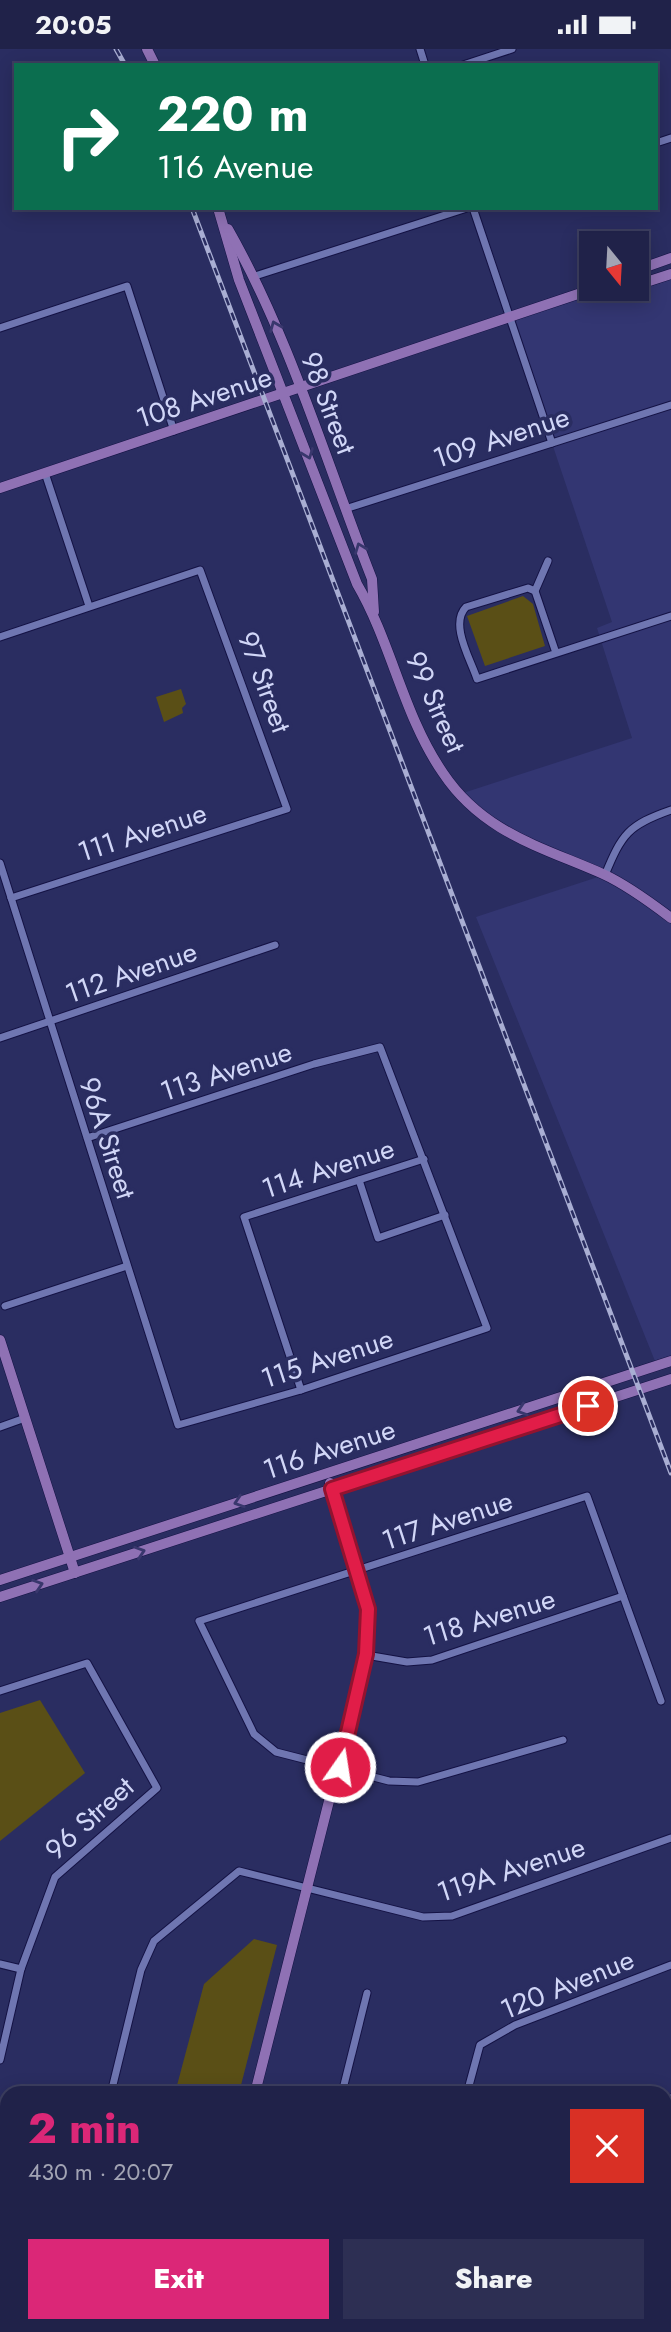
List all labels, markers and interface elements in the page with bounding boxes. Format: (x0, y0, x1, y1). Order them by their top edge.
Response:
text: 20:05 (35, 6, 112, 44)
text: 220 m (157, 79, 309, 149)
icon: right (42, 91, 133, 182)
text: 116 Avenue (157, 144, 314, 190)
north arrow (579, 231, 649, 301)
map controls (579, 231, 649, 301)
one-way arrow (269, 320, 283, 332)
street label: 98 Street (290, 346, 367, 461)
street label: 108 Avenue (131, 356, 277, 439)
street label: 109 Avenue (428, 396, 575, 479)
one-way arrow (300, 448, 314, 460)
one-way arrow (354, 543, 368, 555)
street label: 97 Street (227, 626, 302, 739)
street label: 99 Street (395, 645, 476, 760)
street label: 111 Avenue (72, 792, 212, 873)
street label: 112 Avenue (60, 931, 202, 1014)
street label: 113 Avenue (155, 1031, 297, 1112)
street label: 96A Street (69, 1072, 147, 1205)
street label: 114 Avenue (257, 1128, 400, 1209)
street label: 115 Avenue (256, 1318, 398, 1399)
pin (558, 1376, 618, 1436)
icon: arrive (569, 1387, 607, 1425)
one-way arrow (516, 1402, 529, 1416)
street label: 116 Avenue (258, 1409, 401, 1490)
street label: 117 Avenue (376, 1480, 518, 1561)
one-way arrow (234, 1494, 246, 1509)
one-way arrow (134, 1545, 146, 1560)
street label: 118 Avenue (418, 1578, 560, 1657)
one-way arrow (31, 1579, 43, 1593)
position arrow (303, 1730, 377, 1804)
street label: 96 Street (36, 1767, 143, 1870)
street label: 119A Avenue (432, 1826, 590, 1913)
street label: 120 Avenue (494, 1939, 640, 2030)
text: 2 min (28, 2098, 141, 2159)
button: close (570, 2109, 644, 2183)
text: 430 m · 20:07 (28, 2155, 173, 2189)
button: Exit (28, 2239, 329, 2319)
button: Share (343, 2239, 644, 2319)

